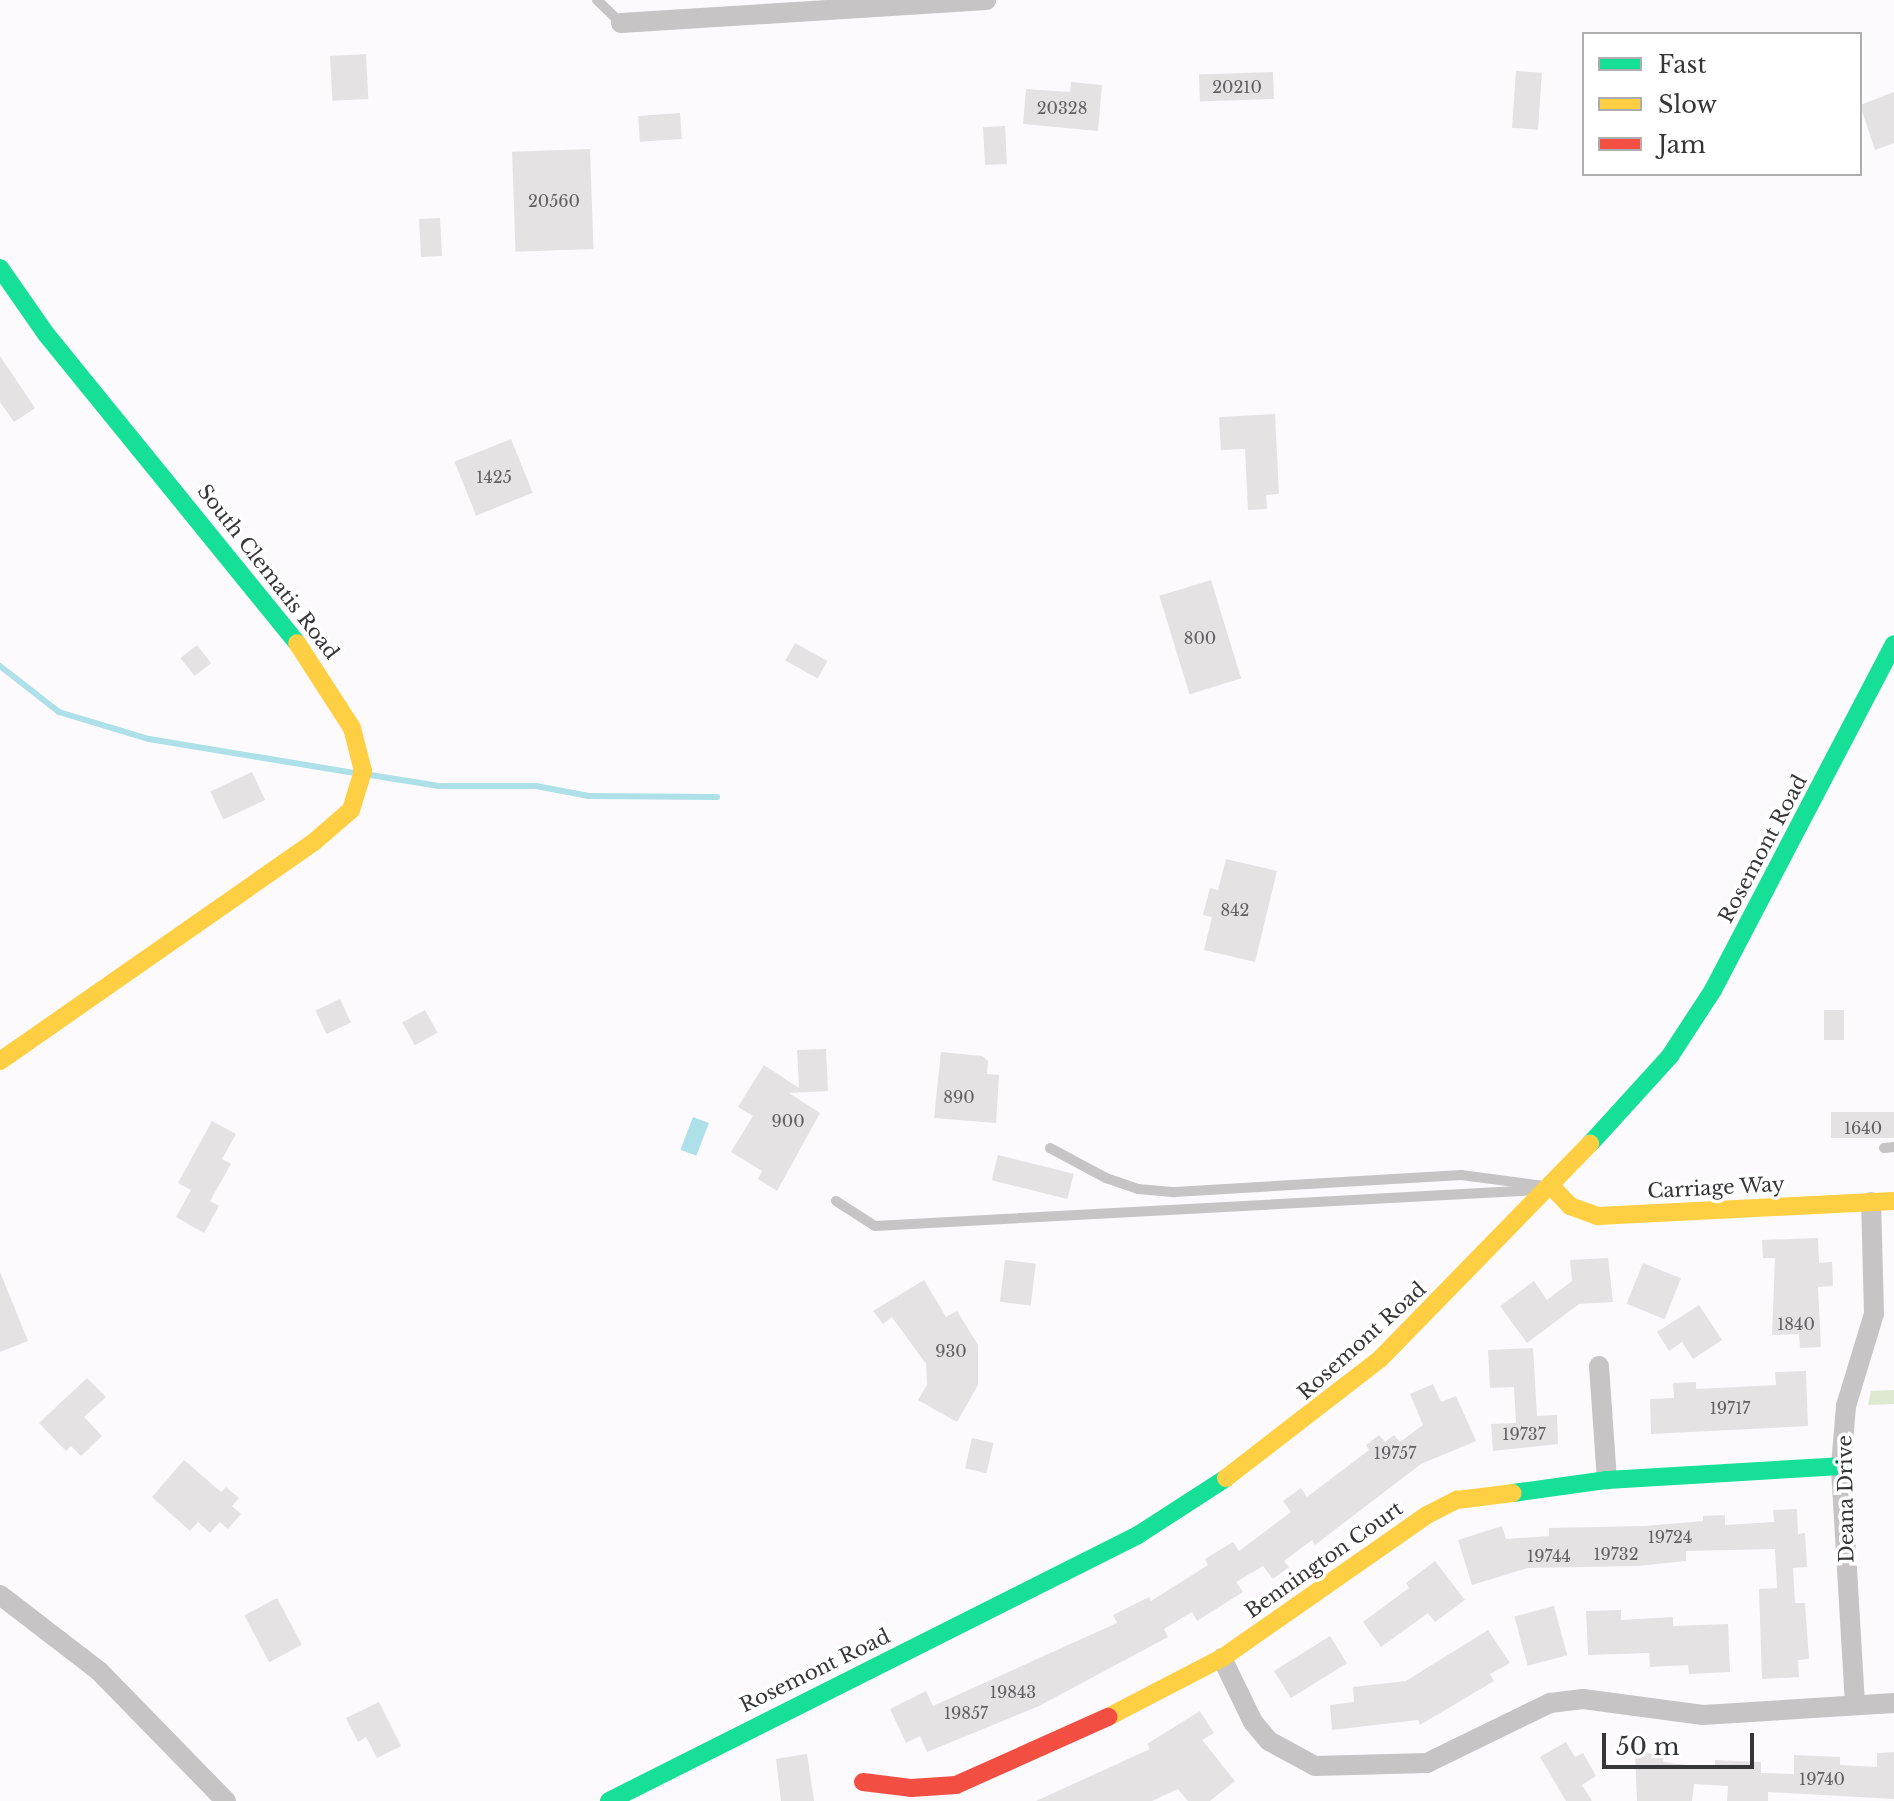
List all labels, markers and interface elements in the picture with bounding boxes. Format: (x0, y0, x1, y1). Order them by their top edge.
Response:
legend (1582, 32, 1862, 176)
text: Fast (1658, 50, 1706, 79)
house number: 20210 (1212, 77, 1262, 97)
text: Slow (1658, 90, 1717, 119)
house number: 20328 (1037, 98, 1087, 118)
text: Jam (1658, 130, 1706, 159)
house number: 20560 (528, 191, 580, 211)
house number: 1425 (476, 467, 512, 487)
street label: South Clematis Road (192, 480, 344, 664)
house number: 800 (1184, 628, 1216, 648)
street label: Rosemont Road (1714, 771, 1812, 927)
house number: 842 (1221, 900, 1249, 920)
house number: 890 (943, 1087, 975, 1107)
house number: 900 (771, 1111, 805, 1131)
house number: 1640 (1844, 1118, 1882, 1138)
street label: Carriage Way (1646, 1172, 1786, 1204)
street label: Rosemont Road (1293, 1277, 1431, 1405)
house number: 1840 (1777, 1314, 1815, 1334)
house number: 930 (935, 1341, 967, 1361)
house number: 19717 (1710, 1398, 1750, 1418)
house number: 19737 (1502, 1424, 1546, 1444)
street label: Deana Drive (1833, 1435, 1859, 1563)
house number: 19757 (1374, 1443, 1416, 1463)
street label: Bennington Court (1241, 1497, 1407, 1623)
house number: 19724 (1648, 1527, 1692, 1547)
house number: 19732 (1593, 1544, 1639, 1564)
house number: 19744 (1527, 1546, 1571, 1566)
street label: Rosemont Road (736, 1624, 894, 1718)
house number: 19843 (990, 1682, 1036, 1702)
house number: 19857 (944, 1703, 988, 1723)
scale bar (1606, 1717, 1758, 1767)
text: 50 m (1616, 1732, 1679, 1761)
house number: 19740 (1799, 1769, 1845, 1789)

